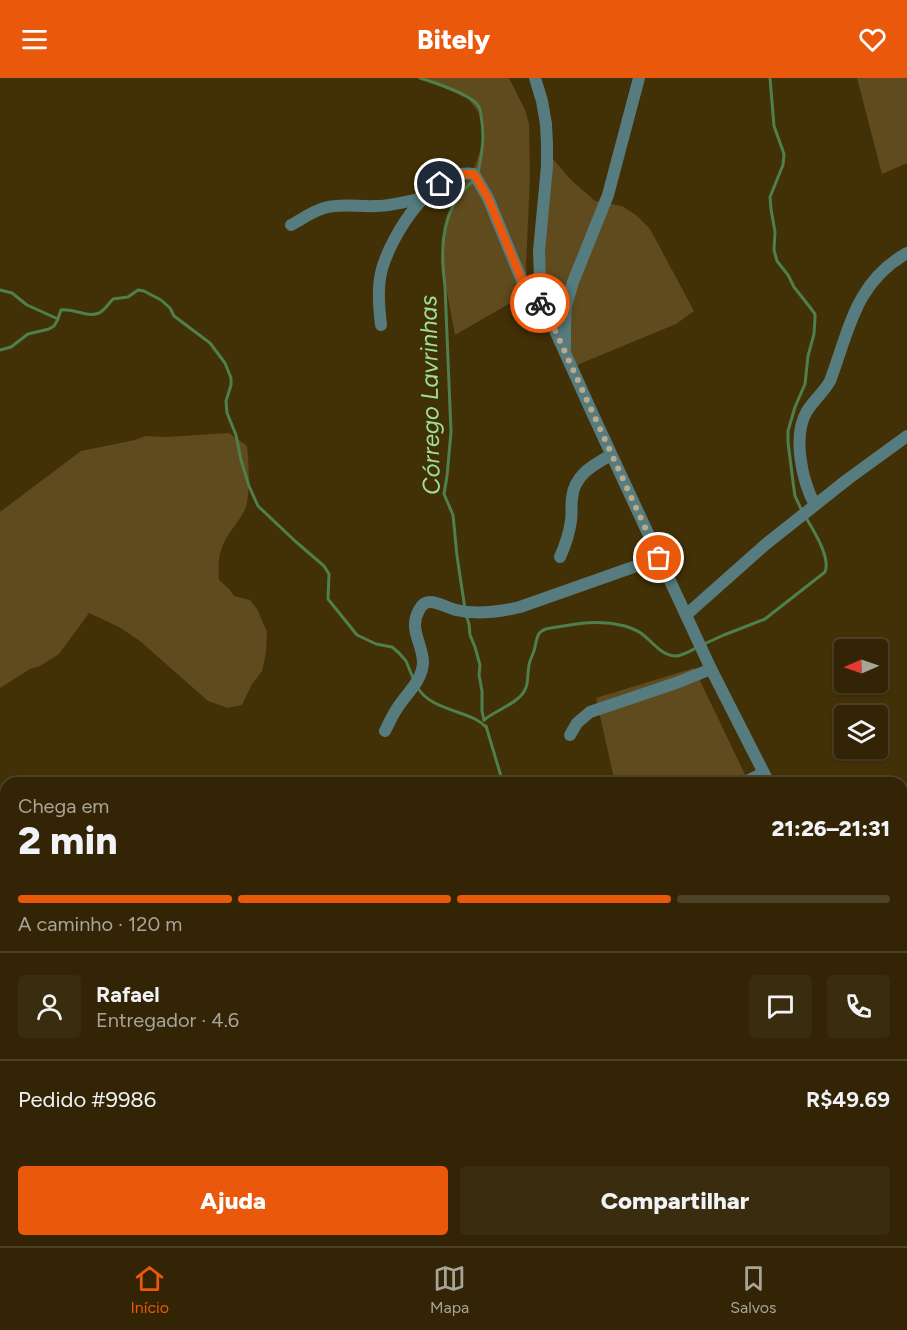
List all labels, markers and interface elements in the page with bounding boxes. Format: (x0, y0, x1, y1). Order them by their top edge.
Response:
icon: menu (18, 23, 51, 56)
text: Bitely (417, 23, 490, 56)
icon: heart (856, 23, 889, 56)
pin (414, 158, 465, 209)
icon: home (423, 167, 456, 200)
courier (510, 273, 570, 333)
icon: bike (524, 287, 557, 320)
water label: Córrego Lavrinhas (413, 295, 446, 495)
pin (633, 532, 684, 583)
icon: bag (642, 541, 675, 574)
north arrow (834, 639, 888, 693)
map controls (834, 639, 888, 759)
button: layers (834, 705, 888, 759)
text: Chega em (18, 794, 109, 818)
text: 21:26–21:31 (771, 815, 890, 842)
text: 2 min (18, 817, 118, 864)
text: A caminho · 120 m (18, 912, 182, 936)
button: person (18, 975, 81, 1038)
button: chat (749, 975, 812, 1038)
button: phone (827, 975, 890, 1038)
text: Rafael (96, 981, 160, 1008)
text: Entregador · 4.6 (96, 1008, 239, 1032)
text: Pedido #9986 (18, 1086, 156, 1113)
text: R$49.69 (806, 1086, 890, 1113)
button: Ajuda (18, 1166, 448, 1235)
button: Compartilhar (460, 1166, 890, 1235)
tab: Início (130, 1262, 169, 1317)
tab: Mapa (430, 1262, 469, 1317)
tab: Salvos (730, 1262, 777, 1317)

